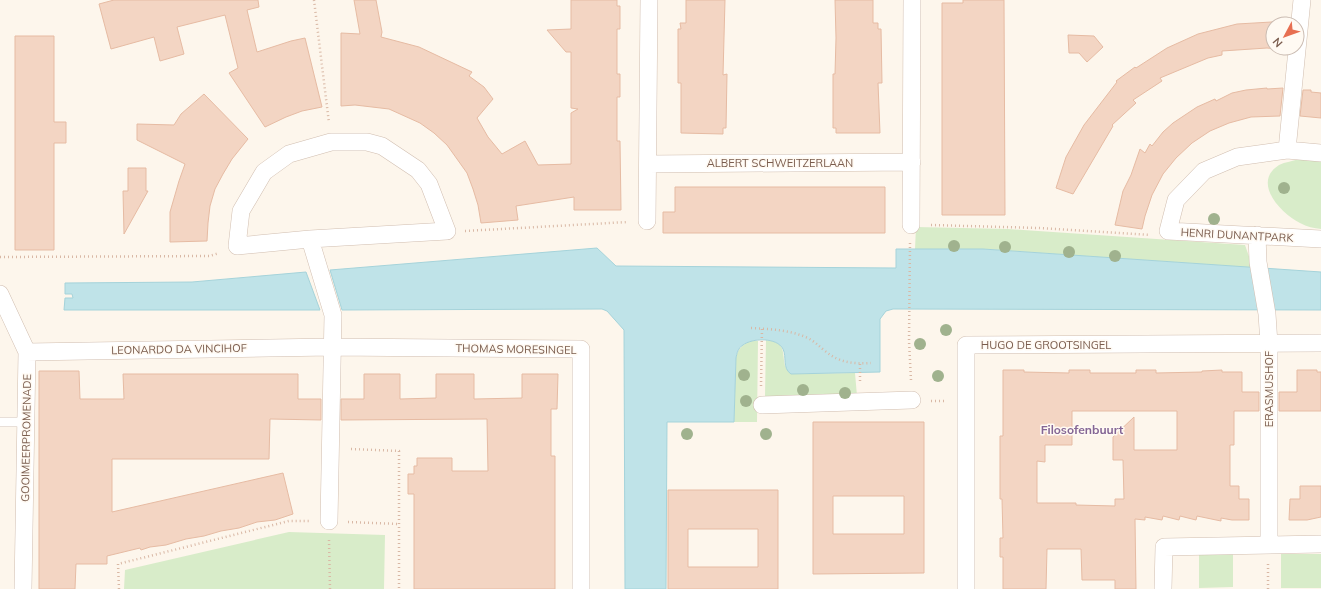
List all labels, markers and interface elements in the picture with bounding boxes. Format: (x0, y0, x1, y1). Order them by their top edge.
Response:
north arrow (1265, 16, 1305, 56)
text: N (1269, 35, 1285, 50)
street label: ALBERT SCHWEITZERLAAN (707, 156, 853, 170)
street label: HENRI DUNANTPARK (1180, 225, 1295, 245)
street label: HUGO DE GROOTSINGEL (981, 338, 1111, 352)
street label: LEONARDO DA VINCIHOF (111, 341, 247, 357)
street label: THOMAS MORESINGEL (455, 341, 577, 357)
street label: ERASMUSHOF (1262, 351, 1276, 427)
street label: GOOIMEERPROMENADE (18, 374, 34, 502)
district label: Filosofenbuurt (1041, 422, 1124, 437)

